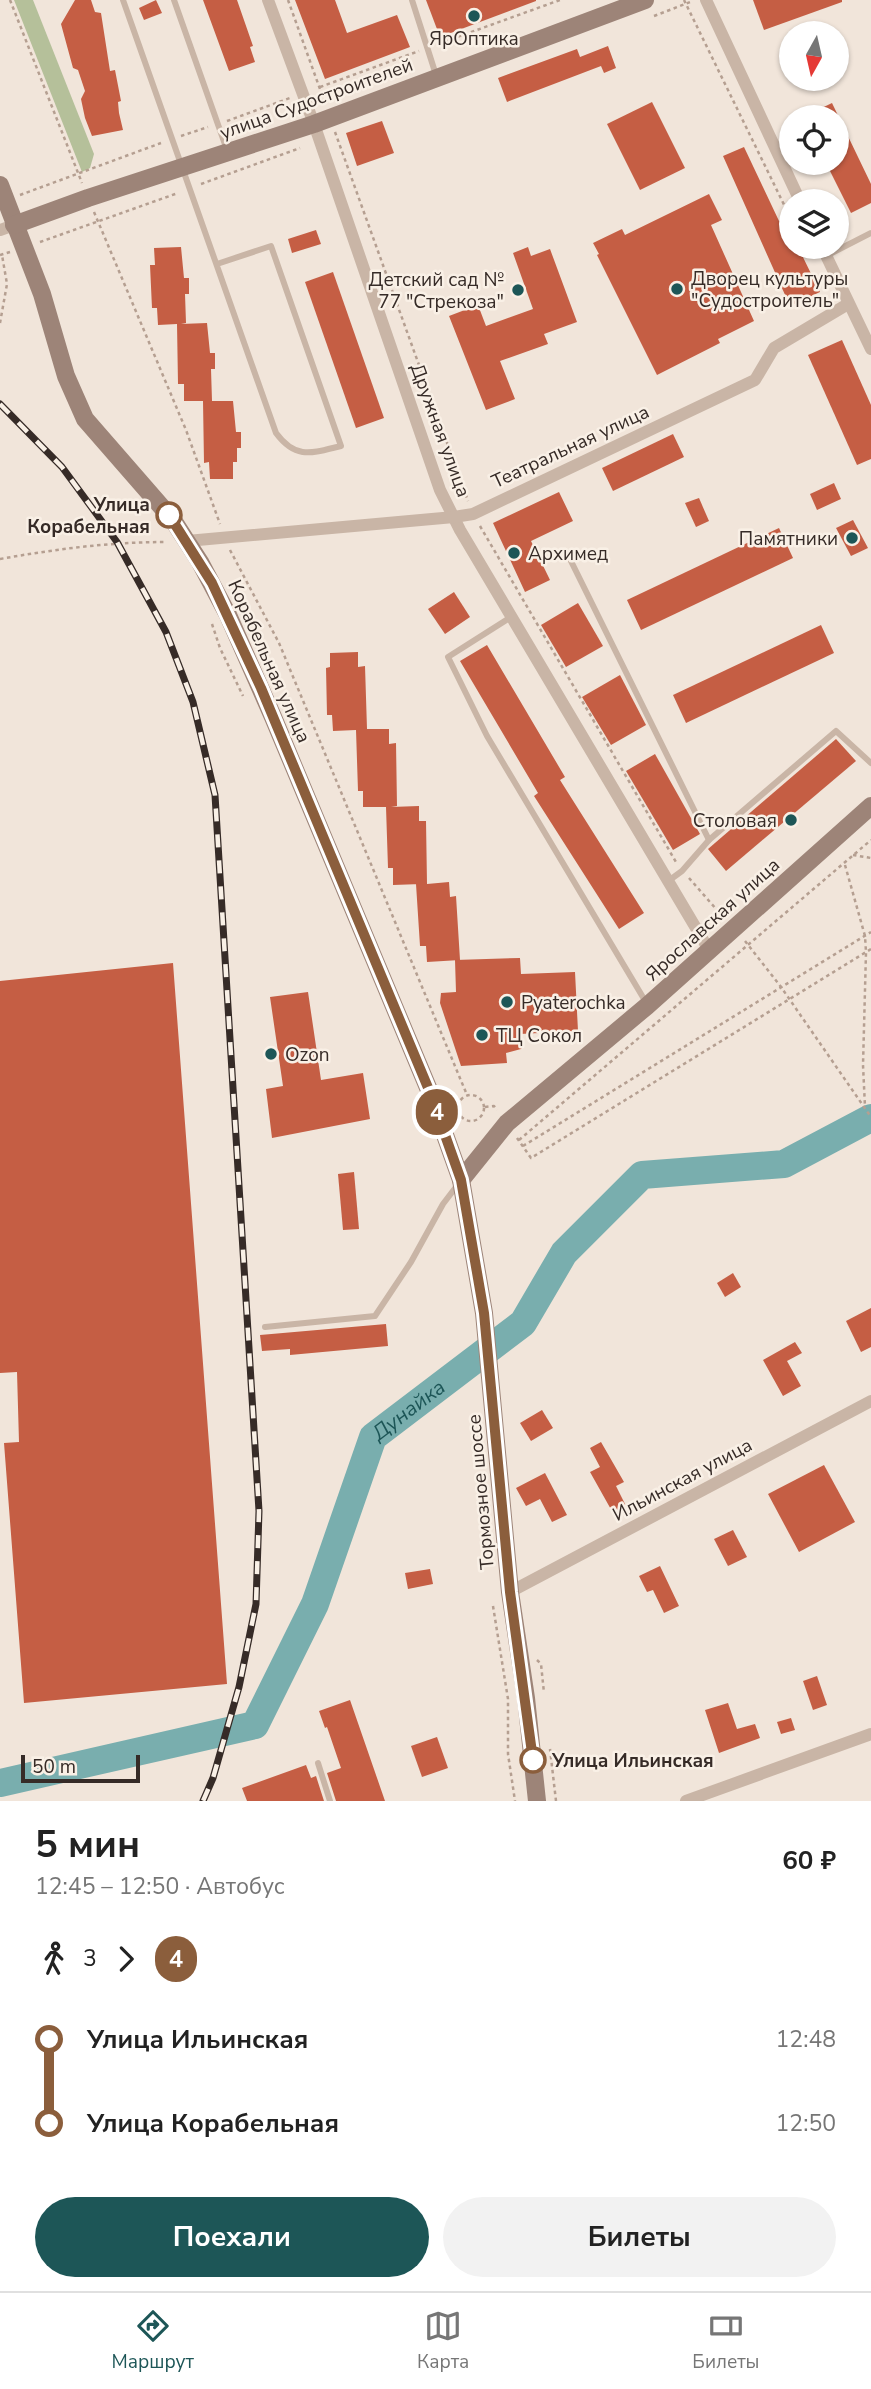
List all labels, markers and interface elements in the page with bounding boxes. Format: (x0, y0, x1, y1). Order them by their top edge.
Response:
marker: ЯрОптика (466, 8, 482, 24)
north arrow (779, 21, 849, 91)
map controls (779, 21, 849, 259)
place label: ЯрОптика (429, 26, 519, 52)
street label: улица Судостроителей (216, 52, 416, 146)
button: locate (779, 105, 849, 175)
button: layers (779, 189, 849, 259)
place label: Дворец культуры "Судостроитель" (691, 266, 848, 314)
place label: Детский сад № 77 "Стрекоза" (369, 267, 504, 315)
marker: Дворец культуры "Судостроитель" (669, 281, 685, 297)
marker: Детский сад № 77 "Стрекоза" (510, 282, 526, 298)
street label: Дружная улица (404, 360, 476, 501)
street label: Театральная улица (487, 399, 653, 495)
place label: Улица Корабельная (27, 492, 150, 540)
marker: Улица Корабельная (156, 502, 182, 528)
place label: Памятники (739, 526, 838, 552)
marker: Памятники (844, 530, 860, 546)
place label: Архимед (528, 541, 608, 567)
marker: Архимед (506, 545, 522, 561)
street label: Корабельная улица (221, 576, 317, 747)
place label: Столовая (693, 808, 777, 834)
marker: Столовая (783, 812, 799, 828)
street label: Ярославская улица (640, 852, 786, 987)
place label: Pyaterochka (521, 990, 626, 1016)
marker: Pyaterochka (499, 994, 515, 1010)
place label: ТЦ Сокол (496, 1023, 582, 1049)
marker: ТЦ Сокол (474, 1027, 490, 1043)
place label: Ozon (285, 1042, 330, 1068)
marker: Ozon (263, 1046, 279, 1062)
line badge: 4 (414, 1089, 460, 1135)
text: 4 (430, 1096, 444, 1128)
water label: Дунайка (365, 1373, 451, 1448)
street label: Тормозное шоссе (461, 1413, 501, 1571)
street label: Ильинская улица (608, 1432, 757, 1528)
marker: Улица Ильинская (520, 1747, 546, 1773)
place label: Улица Ильинская (551, 1748, 714, 1774)
scale bar (21, 1752, 140, 1784)
text: 50 m (32, 1754, 76, 1780)
text: 5 мин (35, 1819, 140, 1870)
text: 60 ₽ (782, 1843, 836, 1878)
text: 12:45 – 12:50 · Автобус (35, 1871, 285, 1902)
icon: walk (35, 1940, 73, 1978)
icon: forward (107, 1940, 145, 1978)
text: 3 (83, 1943, 97, 1974)
text: 4 (169, 1943, 183, 1975)
text: Улица Ильинская (87, 2022, 308, 2057)
text: 12:48 (776, 2024, 836, 2055)
text: Улица Корабельная (87, 2106, 339, 2141)
text: 12:50 (776, 2108, 836, 2139)
button: Поехали (35, 2197, 429, 2277)
button: Билеты (443, 2197, 836, 2277)
tab: Маршрут (111, 2307, 194, 2375)
tab: Карта (417, 2307, 469, 2375)
tab: Билеты (692, 2307, 760, 2375)

